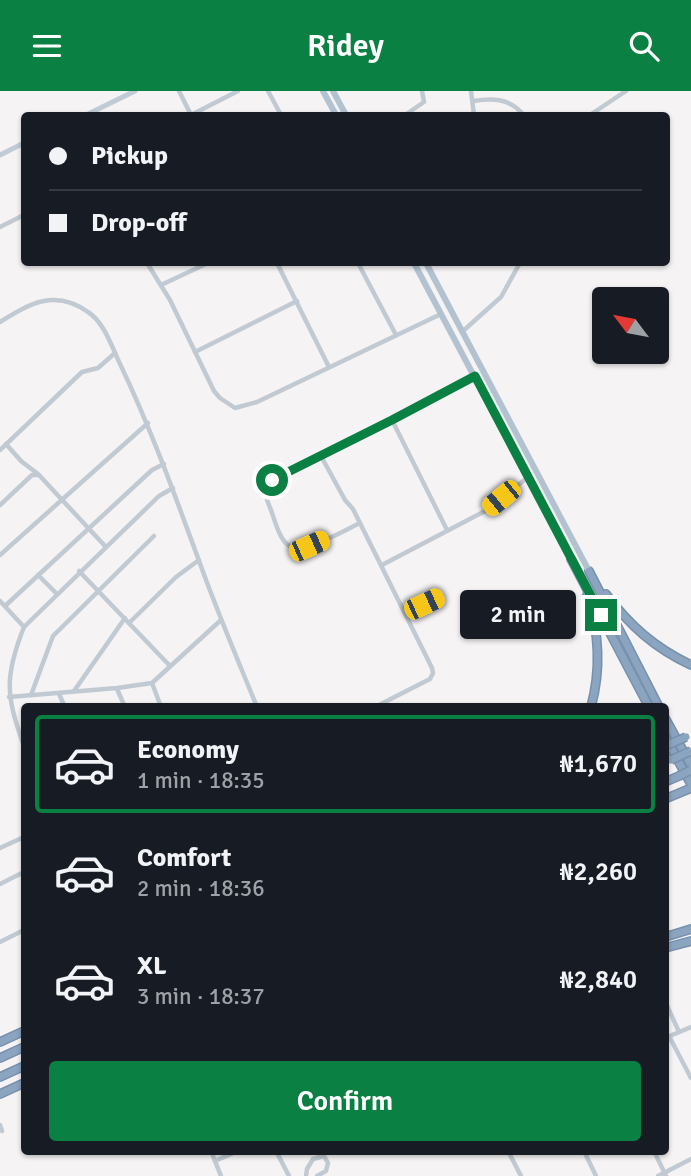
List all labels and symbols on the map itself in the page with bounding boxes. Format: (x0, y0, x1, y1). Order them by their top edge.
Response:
north arrow (592, 287, 668, 364)
route start (256, 464, 288, 496)
car (479, 477, 524, 519)
car (286, 528, 333, 564)
car (401, 586, 448, 622)
callout: 2 min (461, 591, 576, 639)
route end (585, 599, 617, 631)

